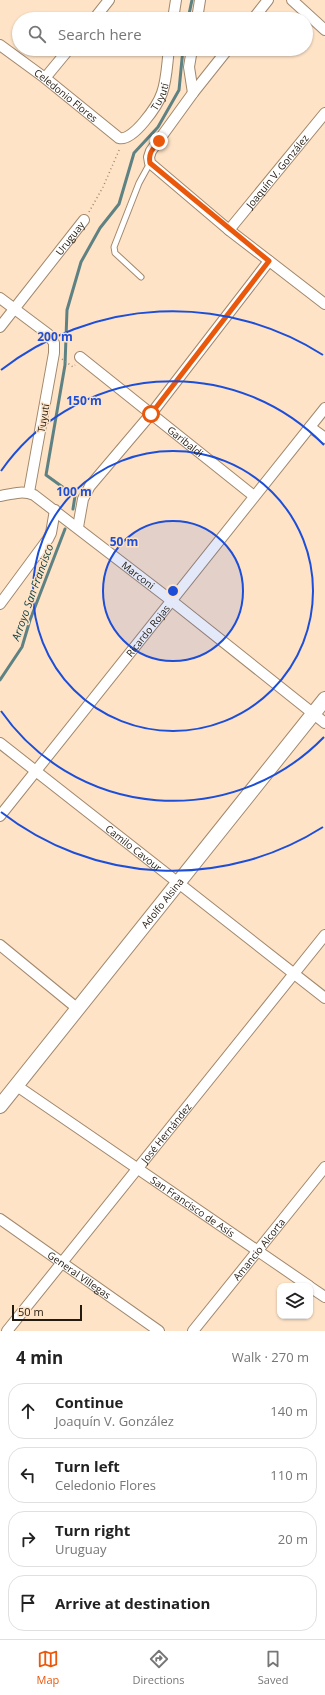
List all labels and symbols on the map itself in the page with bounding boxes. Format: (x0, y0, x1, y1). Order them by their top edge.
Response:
street label: Celedonio Flores (31, 65, 101, 125)
street label: Tuyutí (147, 81, 172, 113)
street label: Joaquín V. González (242, 131, 312, 212)
route end (150, 132, 168, 150)
street label: Uruguay (52, 217, 88, 258)
text: 200 m (37, 328, 73, 345)
text: 150 m (66, 392, 102, 409)
street label: Tuyutí (34, 402, 52, 433)
route start (142, 405, 160, 423)
street label: Garibaldi (165, 423, 206, 460)
text: 100 m (56, 483, 92, 500)
text: 50 m (110, 533, 138, 550)
water label: Arroyo San Francisco (7, 542, 56, 643)
street label: Marconi (119, 558, 158, 592)
centre of rings (166, 584, 180, 598)
street label: Ricardo Rojas (123, 601, 173, 660)
street label: Camilo Cavour (103, 821, 165, 874)
street label: Adolfo Alsina (138, 875, 187, 931)
street label: José Hernández (137, 1100, 195, 1167)
street label: San Francisco de Asís (148, 1173, 238, 1240)
street label: Amancio Alcorta (230, 1215, 288, 1283)
street label: General Villegas (45, 1248, 114, 1302)
scale bar (12, 1303, 82, 1322)

